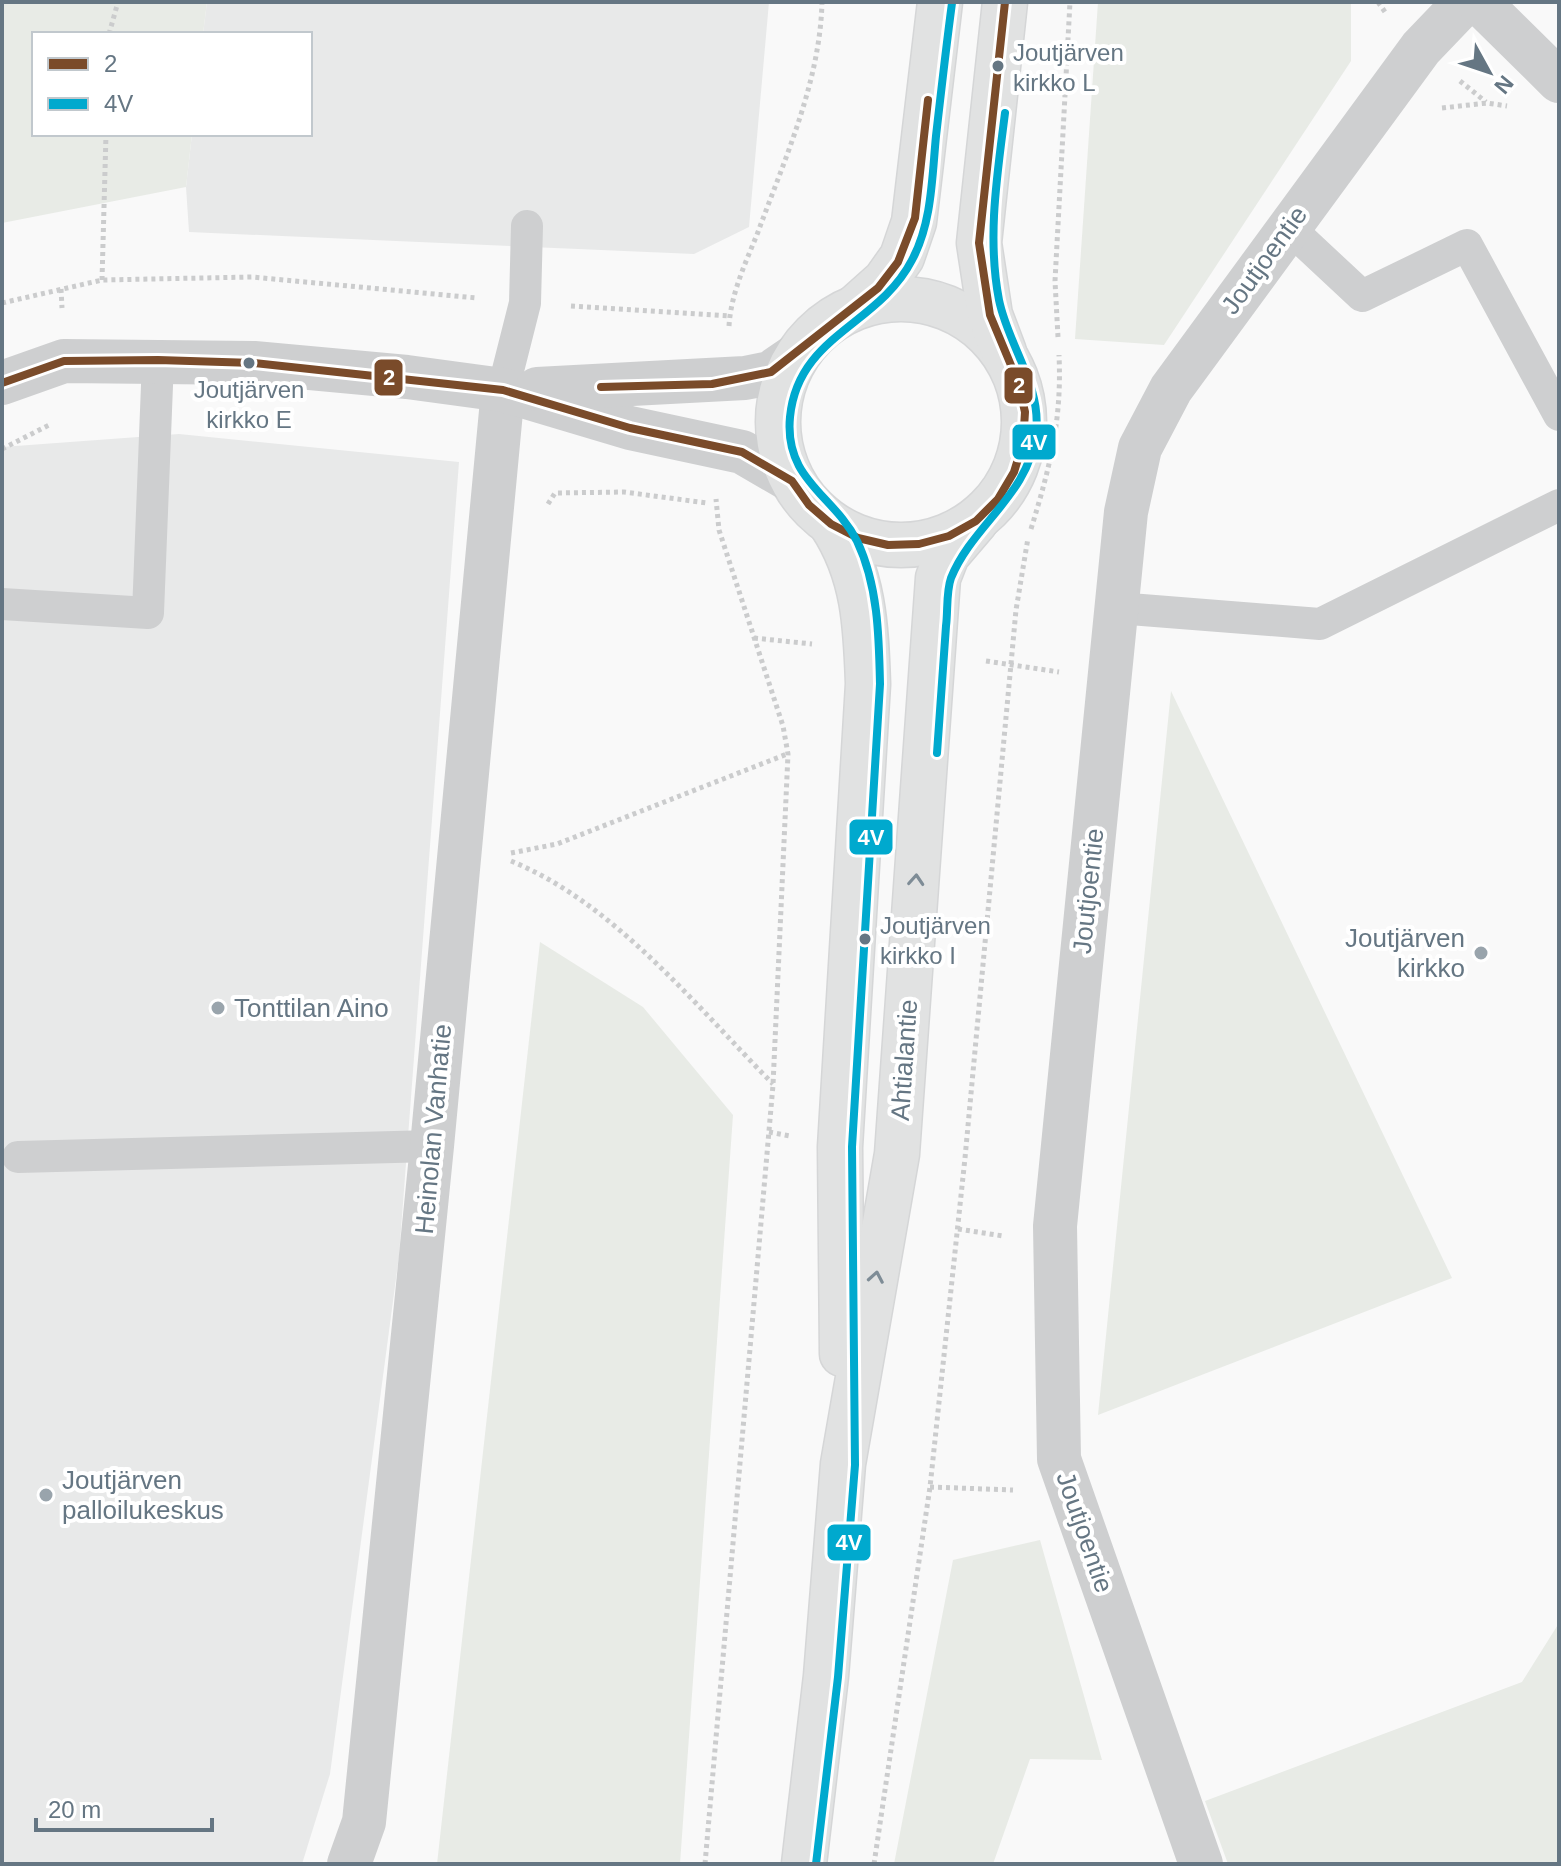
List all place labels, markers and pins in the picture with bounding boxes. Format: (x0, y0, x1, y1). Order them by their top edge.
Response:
place label: Joutjärven kirkko L (1013, 39, 1124, 96)
marker: Joutjärven kirkko L (990, 58, 1006, 74)
marker: Joutjärven kirkko E (241, 355, 257, 371)
place label: Joutjärven kirkko E (194, 376, 304, 433)
place label: Joutjärven kirkko I (880, 912, 991, 969)
place label: Joutjärven kirkko (1345, 923, 1465, 983)
marker: Joutjärven kirkko I (857, 931, 873, 947)
marker: Joutjärven kirkko (1472, 944, 1490, 962)
place label: Tonttilan Aino (234, 993, 389, 1023)
marker: Tonttilan Aino (209, 999, 227, 1017)
place label: Joutjärven palloilukeskus (62, 1465, 224, 1525)
marker: Joutjärven palloilukeskus (37, 1486, 55, 1504)

